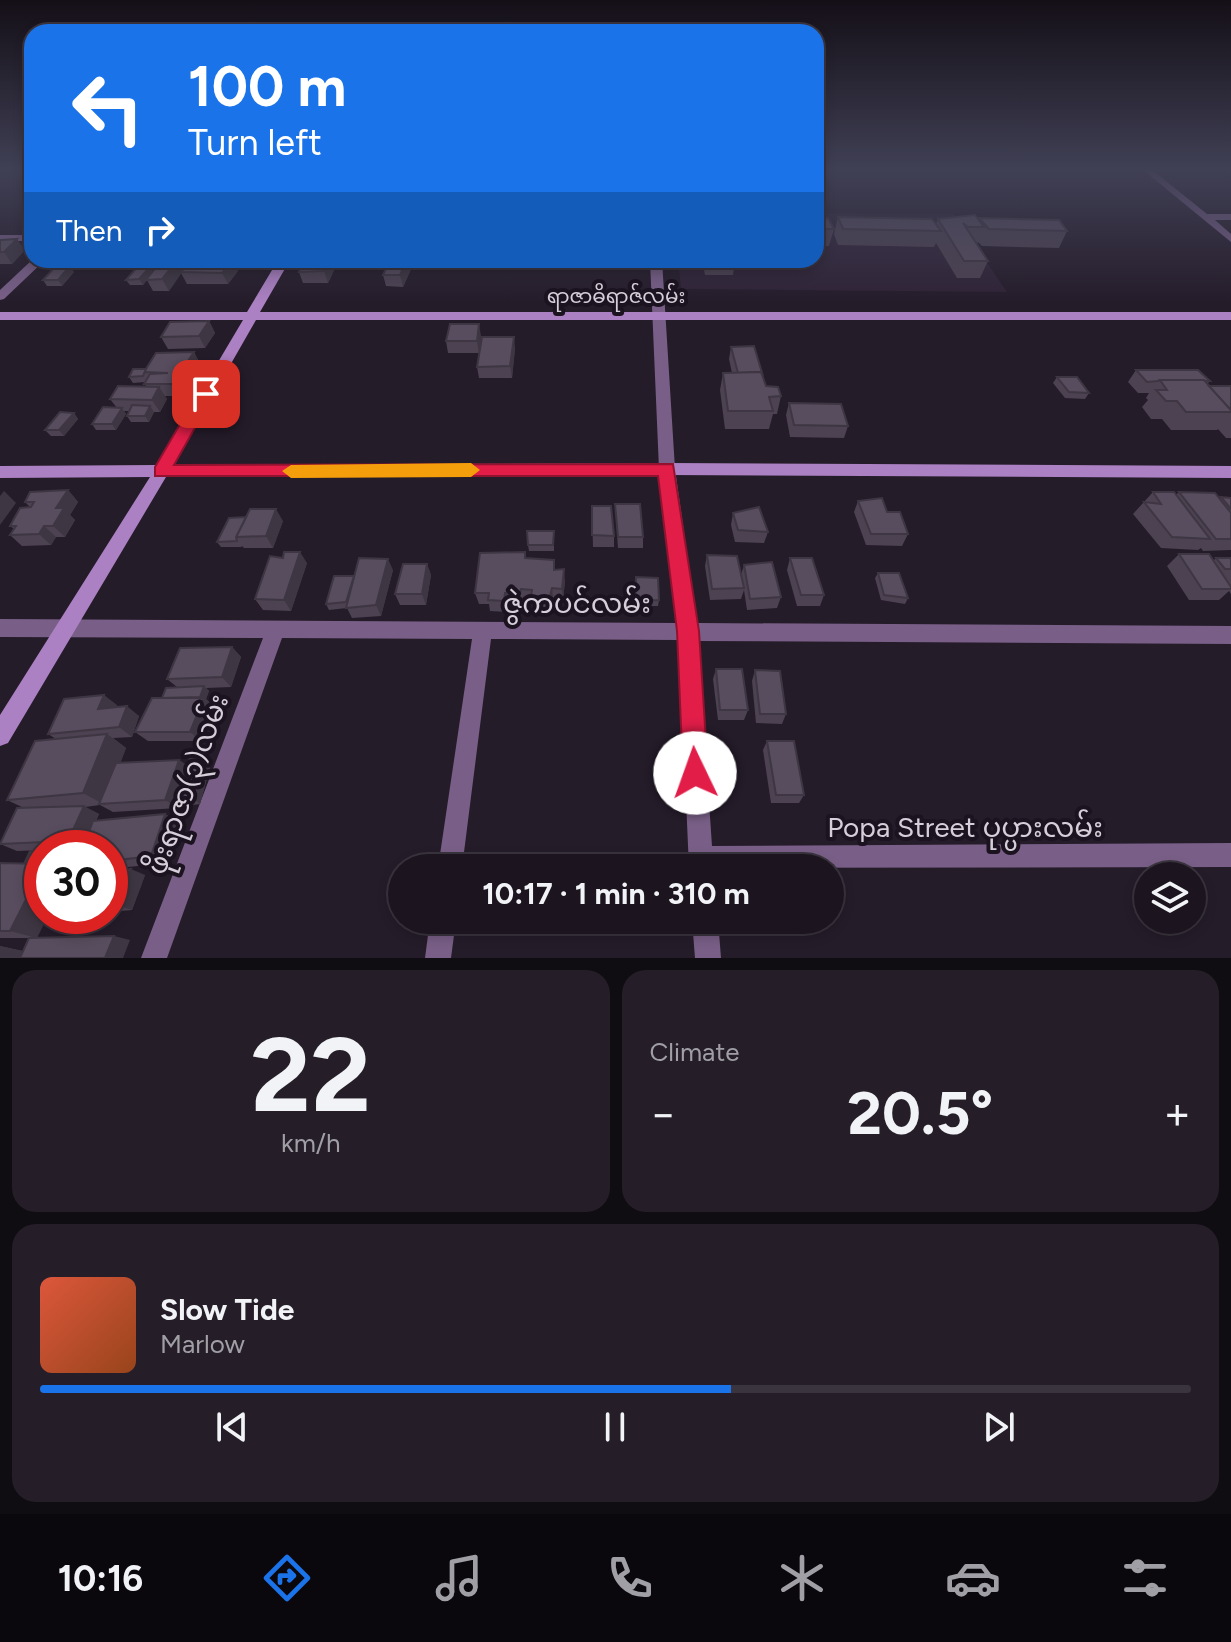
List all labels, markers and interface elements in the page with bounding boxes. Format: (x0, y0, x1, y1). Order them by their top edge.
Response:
text: 100 m (188, 53, 346, 120)
icon: left (56, 56, 160, 160)
text: Turn left (188, 121, 322, 164)
icon: right (138, 208, 182, 252)
text: Then (56, 212, 122, 249)
street label: ရာဇာဓိရာဇ်လမ်း (547, 282, 685, 312)
pin (172, 360, 240, 428)
icon: arrive (184, 372, 228, 416)
street label: ဇွဲကပင်လမ်း (503, 585, 651, 625)
street label: ဖိုးရာဇာ(၃)လမ်း (138, 689, 241, 881)
position arrow (653, 731, 737, 815)
street label: Popa Street ပုပ္ပားလမ်း (827, 809, 1103, 851)
speed limit sign: 30 (24, 830, 128, 934)
map controls (1134, 862, 1206, 934)
button: layers (1134, 862, 1206, 934)
text: 10:17 · 1 min · 310 m (482, 875, 750, 912)
text: 22 (251, 1012, 371, 1137)
text: Climate (650, 1036, 739, 1068)
text: 20.5° (847, 1077, 993, 1149)
text: − (650, 1087, 677, 1140)
text: + (1164, 1087, 1191, 1140)
text: km/h (281, 1127, 340, 1159)
text: Slow Tide (160, 1291, 294, 1328)
text: Marlow (160, 1328, 245, 1360)
icon: previous (210, 1405, 254, 1449)
icon: pause (593, 1405, 637, 1449)
icon: next (977, 1405, 1021, 1449)
icon: directions (259, 1550, 315, 1606)
icon: music (431, 1550, 487, 1606)
icon: phone (602, 1550, 658, 1606)
icon: climate (774, 1550, 830, 1606)
icon: car (945, 1550, 1001, 1606)
icon: filters (1117, 1550, 1173, 1606)
text: 10:16 (58, 1557, 143, 1600)

